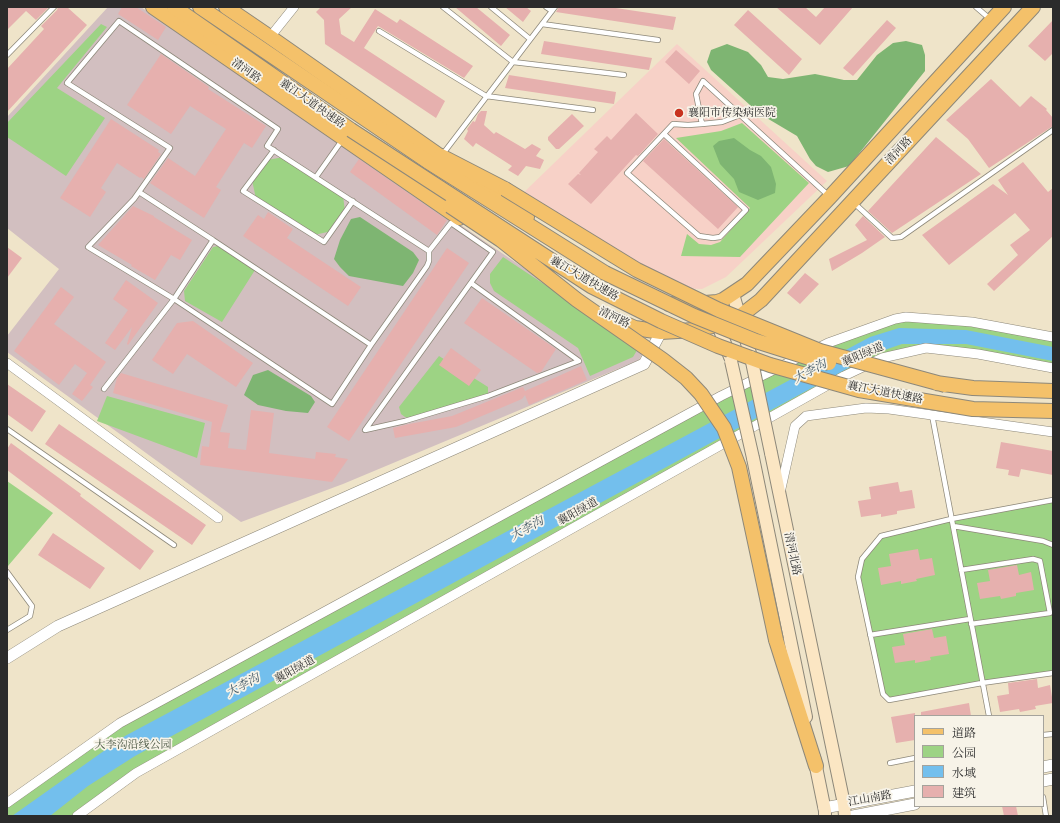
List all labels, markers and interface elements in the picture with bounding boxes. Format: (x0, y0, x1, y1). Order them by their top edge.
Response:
street label: 清河路 (229, 56, 263, 86)
street label: 襄江大道快速路 (277, 77, 347, 131)
place label: 襄阳市传染病医院 (688, 106, 776, 120)
marker: 襄阳市传染病医院 (673, 107, 685, 119)
street label: 清河路 (883, 134, 915, 168)
street label: 襄江大道快速路 (547, 254, 621, 304)
street label: 清河路 (596, 305, 632, 331)
street label: 襄阳绿道 (840, 340, 886, 370)
water label: 大李沟 (791, 357, 829, 387)
street label: 襄江大道快速路 (846, 379, 924, 407)
street label: 襄阳绿道 (556, 496, 600, 528)
water label: 大李沟 (508, 514, 546, 544)
street label: 清河北路 (781, 531, 803, 577)
street label: 襄阳绿道 (273, 654, 317, 686)
water label: 大李沟 (224, 671, 262, 701)
legend (914, 715, 1044, 807)
text: 道路 (952, 726, 976, 740)
park label: 大李沟沿线公园 (95, 738, 171, 752)
text: 公园 (952, 746, 976, 760)
text: 水域 (952, 766, 976, 780)
text: 建筑 (952, 786, 976, 800)
street label: 江山南路 (847, 789, 893, 809)

